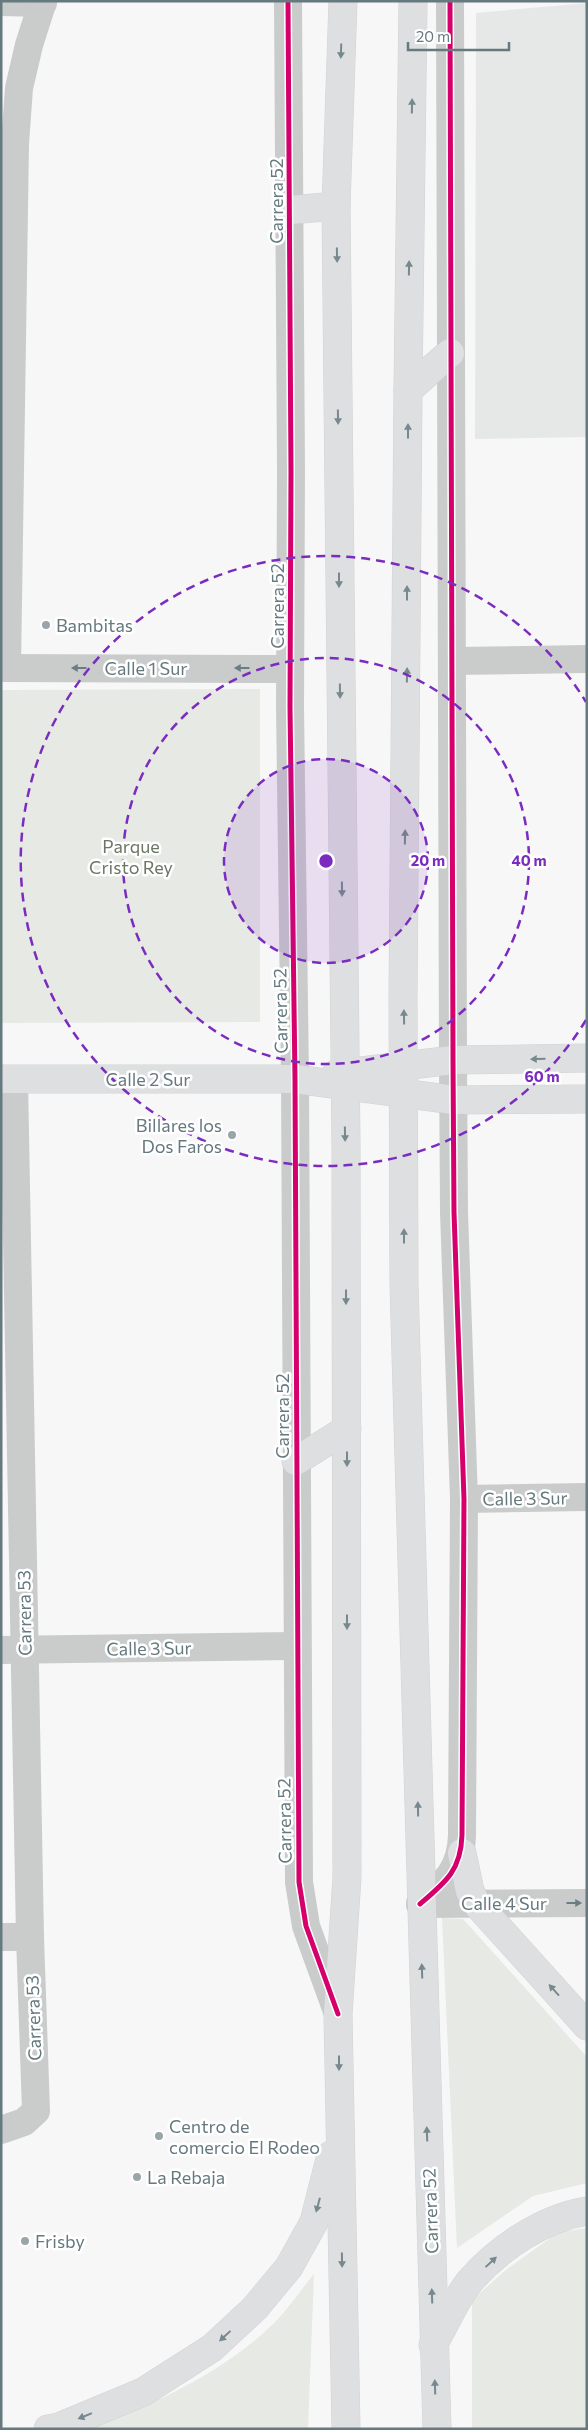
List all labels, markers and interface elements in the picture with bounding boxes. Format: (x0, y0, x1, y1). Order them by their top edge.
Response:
scale bar (408, 20, 509, 52)
text: 20 m (416, 27, 450, 45)
one-way arrow (337, 44, 345, 60)
one-way arrow (408, 97, 416, 113)
street label: Carrera 52 (265, 158, 287, 244)
one-way arrow (333, 247, 341, 263)
one-way arrow (405, 260, 413, 276)
one-way arrow (334, 409, 342, 425)
one-way arrow (404, 422, 412, 438)
street label: Carrera 52 (266, 563, 288, 649)
one-way arrow (335, 572, 343, 588)
one-way arrow (403, 585, 411, 601)
place label: Bambitas (56, 614, 133, 636)
marker: Bambitas (40, 619, 52, 631)
street label: Calle 1 Sur (105, 657, 187, 679)
one-way arrow (71, 664, 87, 672)
one-way arrow (233, 664, 249, 672)
one-way arrow (403, 667, 411, 683)
one-way arrow (336, 684, 344, 700)
one-way arrow (401, 829, 409, 845)
park label: Parque Cristo Rey (89, 835, 173, 878)
text: 20 m (411, 851, 445, 869)
text: 40 m (511, 851, 547, 869)
centre of rings (317, 852, 335, 870)
one-way arrow (338, 881, 346, 897)
street label: Carrera 52 (268, 968, 292, 1054)
one-way arrow (399, 1009, 407, 1025)
one-way arrow (530, 1055, 546, 1063)
text: 60 m (524, 1067, 560, 1085)
street label: Calle 2 Sur (105, 1068, 191, 1090)
place label: Billares los Dos Faros (136, 1114, 222, 1157)
one-way arrow (342, 1126, 350, 1142)
marker: Billares los Dos Faros (226, 1129, 238, 1141)
one-way arrow (400, 1227, 408, 1243)
one-way arrow (342, 1289, 350, 1305)
street label: Carrera 52 (271, 1373, 293, 1459)
one-way arrow (343, 1451, 351, 1467)
street label: Calle 3 Sur (482, 1486, 568, 1510)
street label: Carrera 53 (12, 1570, 36, 1656)
one-way arrow (343, 1614, 351, 1630)
street label: Calle 3 Sur (106, 1636, 192, 1660)
street label: Carrera 52 (272, 1778, 296, 1864)
one-way arrow (414, 1800, 422, 1816)
street label: Calle 4 Sur (461, 1892, 547, 1914)
one-way arrow (566, 1899, 582, 1907)
one-way arrow (418, 1963, 426, 1979)
street label: Carrera 53 (21, 1975, 45, 2061)
one-way arrow (548, 1985, 560, 1997)
one-way arrow (335, 2055, 343, 2071)
place label: Centro de comercio El Rodeo (169, 2115, 320, 2158)
one-way arrow (423, 2125, 431, 2141)
marker: Centro de comercio El Rodeo (153, 2130, 165, 2142)
place label: La Rebaja (147, 2166, 225, 2188)
street label: Carrera 52 (418, 2168, 442, 2254)
marker: La Rebaja (131, 2171, 143, 2183)
one-way arrow (314, 2198, 322, 2213)
place label: Frisby (35, 2230, 85, 2252)
marker: Frisby (19, 2235, 31, 2247)
one-way arrow (338, 2253, 346, 2269)
one-way arrow (484, 2256, 496, 2268)
one-way arrow (428, 2288, 436, 2304)
one-way arrow (220, 2330, 232, 2342)
one-way arrow (431, 2378, 439, 2394)
one-way arrow (77, 2412, 92, 2420)

